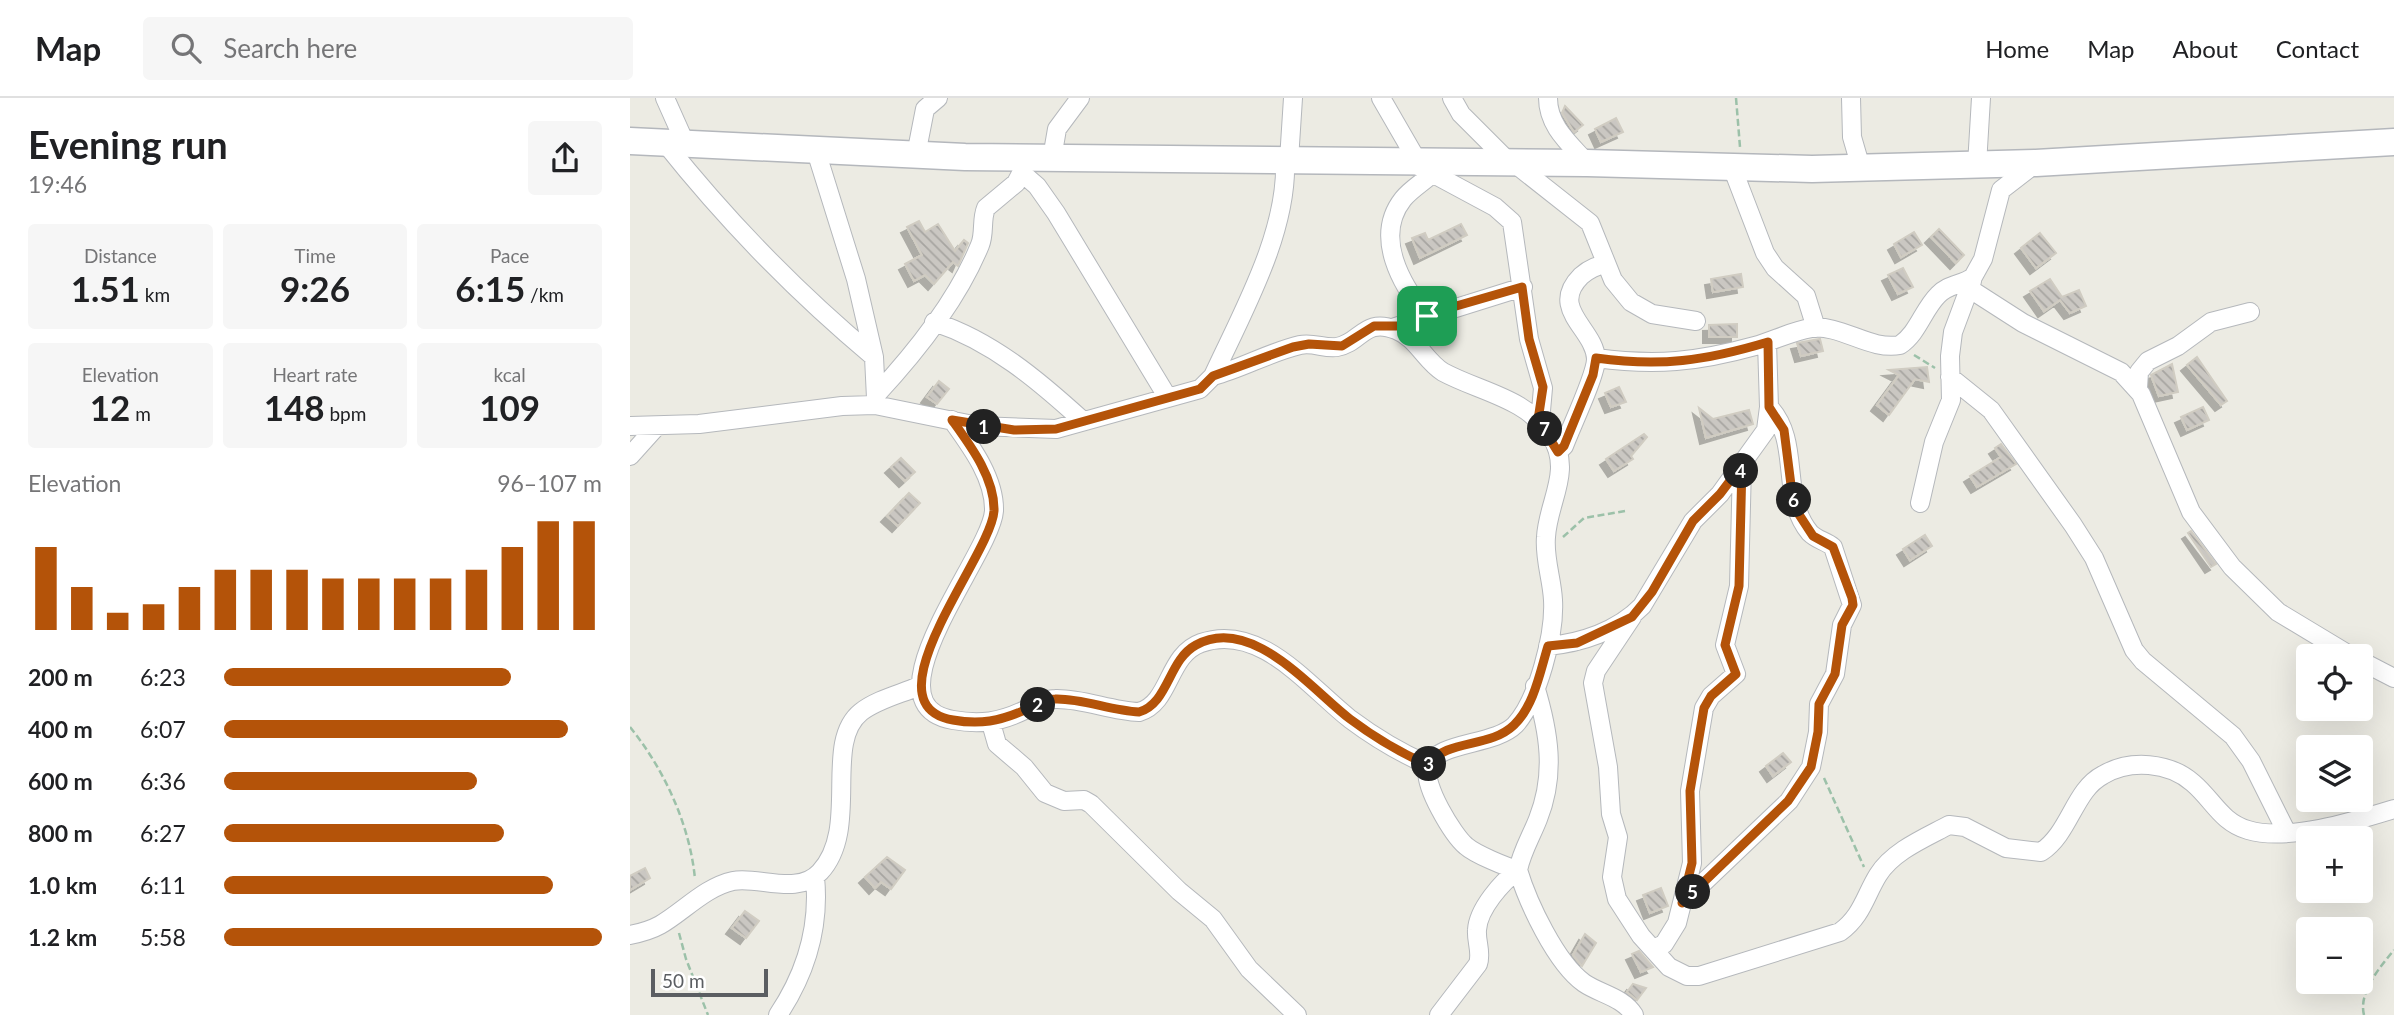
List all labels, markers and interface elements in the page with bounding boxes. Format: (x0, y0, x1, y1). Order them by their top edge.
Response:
search box (143, 17, 633, 80)
text: Map (35, 28, 101, 68)
icon: search (167, 29, 205, 67)
text: Search here (223, 32, 357, 64)
text: Home (1985, 34, 2049, 63)
text: Map (2087, 34, 2135, 63)
text: About (2173, 34, 2238, 63)
text: Contact (2276, 34, 2359, 63)
text: Evening run (28, 121, 228, 167)
button: share (528, 121, 602, 195)
text: 19:46 (28, 170, 87, 198)
text: Distance (84, 244, 157, 267)
text: Time (294, 244, 336, 267)
text: Pace (490, 244, 529, 267)
text: 1.51 (71, 267, 140, 309)
text: 9:26 (280, 267, 350, 309)
text: 6:15 (455, 267, 525, 309)
text: km (140, 283, 170, 306)
text: /km (525, 283, 564, 306)
pin (1397, 286, 1457, 346)
icon: arrive (1408, 297, 1446, 335)
text: Elevation (82, 363, 159, 386)
text: Heart rate (272, 363, 358, 386)
text: kcal (494, 363, 526, 386)
text: 12 (90, 386, 130, 428)
text: 148 (264, 386, 325, 428)
text: 109 (479, 386, 540, 428)
text: m (130, 402, 151, 425)
text: bpm (325, 402, 366, 425)
pin: 1 (966, 410, 1002, 444)
pin: 7 (1528, 412, 1562, 446)
text: 1 (978, 415, 989, 438)
text: 7 (1539, 417, 1550, 440)
pin: 4 (1724, 454, 1758, 488)
text: 4 (1735, 459, 1746, 482)
text: Elevation (28, 469, 121, 497)
text: 96–107 m (497, 469, 602, 497)
pin: 6 (1776, 482, 1812, 518)
text: 6 (1788, 488, 1799, 511)
map controls (2296, 644, 2373, 994)
button: locate (2296, 644, 2373, 721)
text: 200 m (28, 663, 93, 691)
text: 6:23 (140, 663, 186, 691)
pin: 2 (1020, 688, 1056, 722)
text: 2 (1032, 693, 1043, 716)
text: 400 m (28, 715, 93, 743)
text: 6:07 (140, 715, 186, 743)
button: layers (2296, 735, 2373, 812)
pin: 3 (1412, 746, 1446, 782)
text: 3 (1423, 752, 1434, 775)
text: 600 m (28, 767, 93, 795)
text: 6:36 (140, 767, 186, 795)
text: 800 m (28, 819, 93, 847)
text: 6:27 (140, 819, 186, 847)
button: + (2296, 826, 2373, 903)
text: 1.0 km (28, 871, 97, 899)
text: 6:11 (140, 871, 186, 899)
pin: 5 (1676, 874, 1710, 910)
text: 5 (1687, 880, 1698, 903)
button: − (2296, 917, 2373, 994)
text: 1.2 km (28, 923, 97, 951)
text: 5:58 (140, 923, 186, 951)
scale bar (651, 966, 768, 998)
text: 50 m (662, 969, 705, 992)

